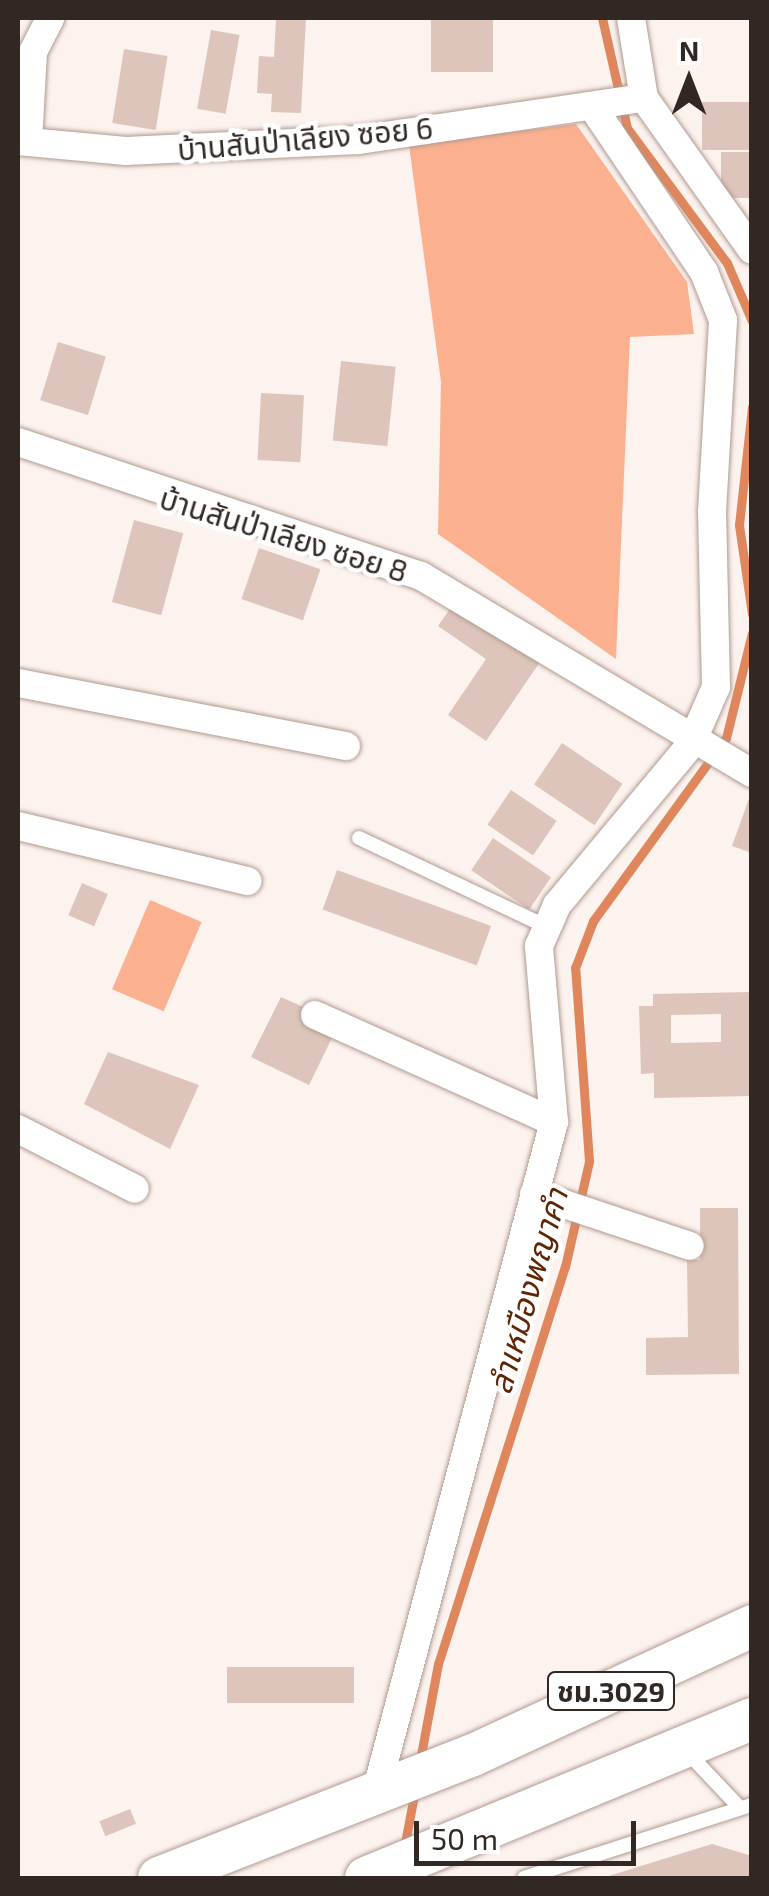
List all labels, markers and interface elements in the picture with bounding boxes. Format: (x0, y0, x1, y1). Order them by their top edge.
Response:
north arrow (639, 30, 739, 130)
text: N (679, 33, 699, 67)
street label: บ้านสันป่าเลียง ซอย 6 (176, 109, 434, 167)
street label: บ้านสันป่าเลียง ซอย 8 (156, 479, 412, 589)
water label: ลำเหมืองพญาคำ (479, 1184, 575, 1398)
road number: ชม.3029 (546, 1668, 676, 1714)
scale bar (419, 1801, 642, 1863)
text: 50 m (431, 1820, 498, 1856)

